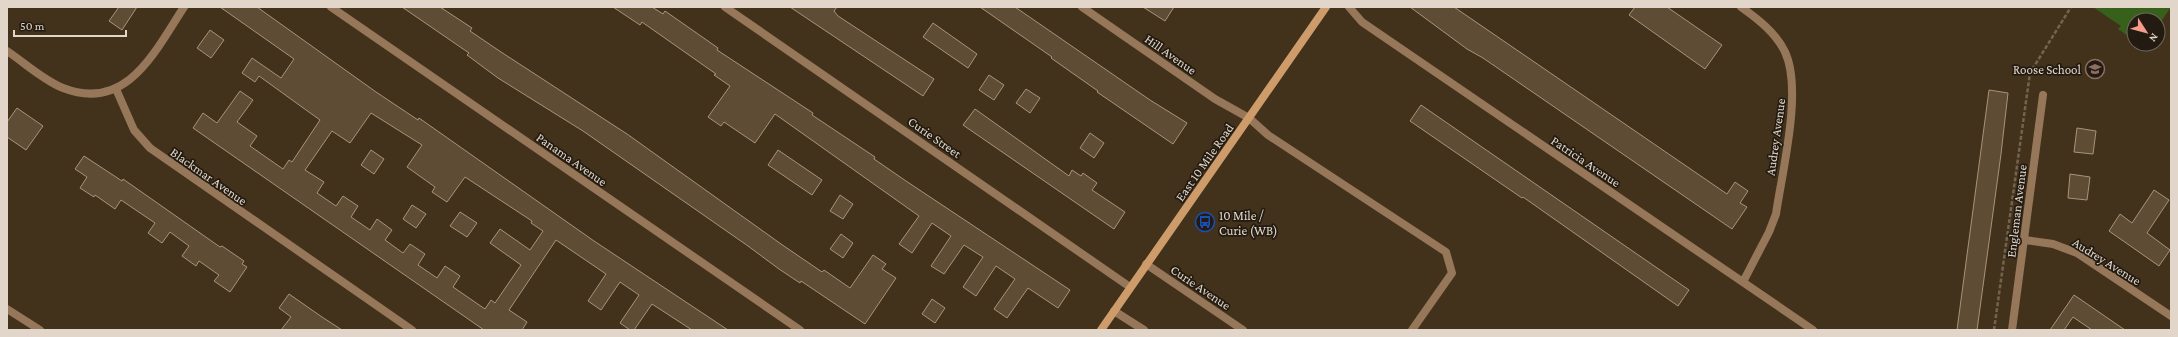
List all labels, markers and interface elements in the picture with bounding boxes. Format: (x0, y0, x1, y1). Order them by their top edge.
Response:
scale bar (14, 12, 126, 38)
north arrow (2126, 12, 2166, 52)
text: 50 m (20, 19, 45, 33)
street label: Hill Avenue (1142, 31, 1200, 78)
text: N (2147, 31, 2161, 45)
school or university icon: Roose School (2084, 58, 2106, 80)
place label: Roose School (2013, 62, 2082, 77)
street label: Audrey Avenue (1763, 97, 1788, 177)
street label: Curie Street (905, 114, 965, 161)
street label: East 10 Mile Road (1172, 121, 1237, 204)
street label: Panama Avenue (534, 130, 610, 189)
street label: Patricia Avenue (1548, 133, 1623, 190)
street label: Blackmar Avenue (168, 144, 250, 208)
street label: Engleman Avenue (2003, 163, 2030, 258)
place label: 10 Mile / Curie (WB) (1219, 208, 1278, 239)
bus stop icon: 10 Mile / Curie (WB) (1194, 211, 1216, 233)
street label: Audrey Avenue (2070, 234, 2144, 289)
street label: Curie Avenue (1168, 262, 1234, 313)

